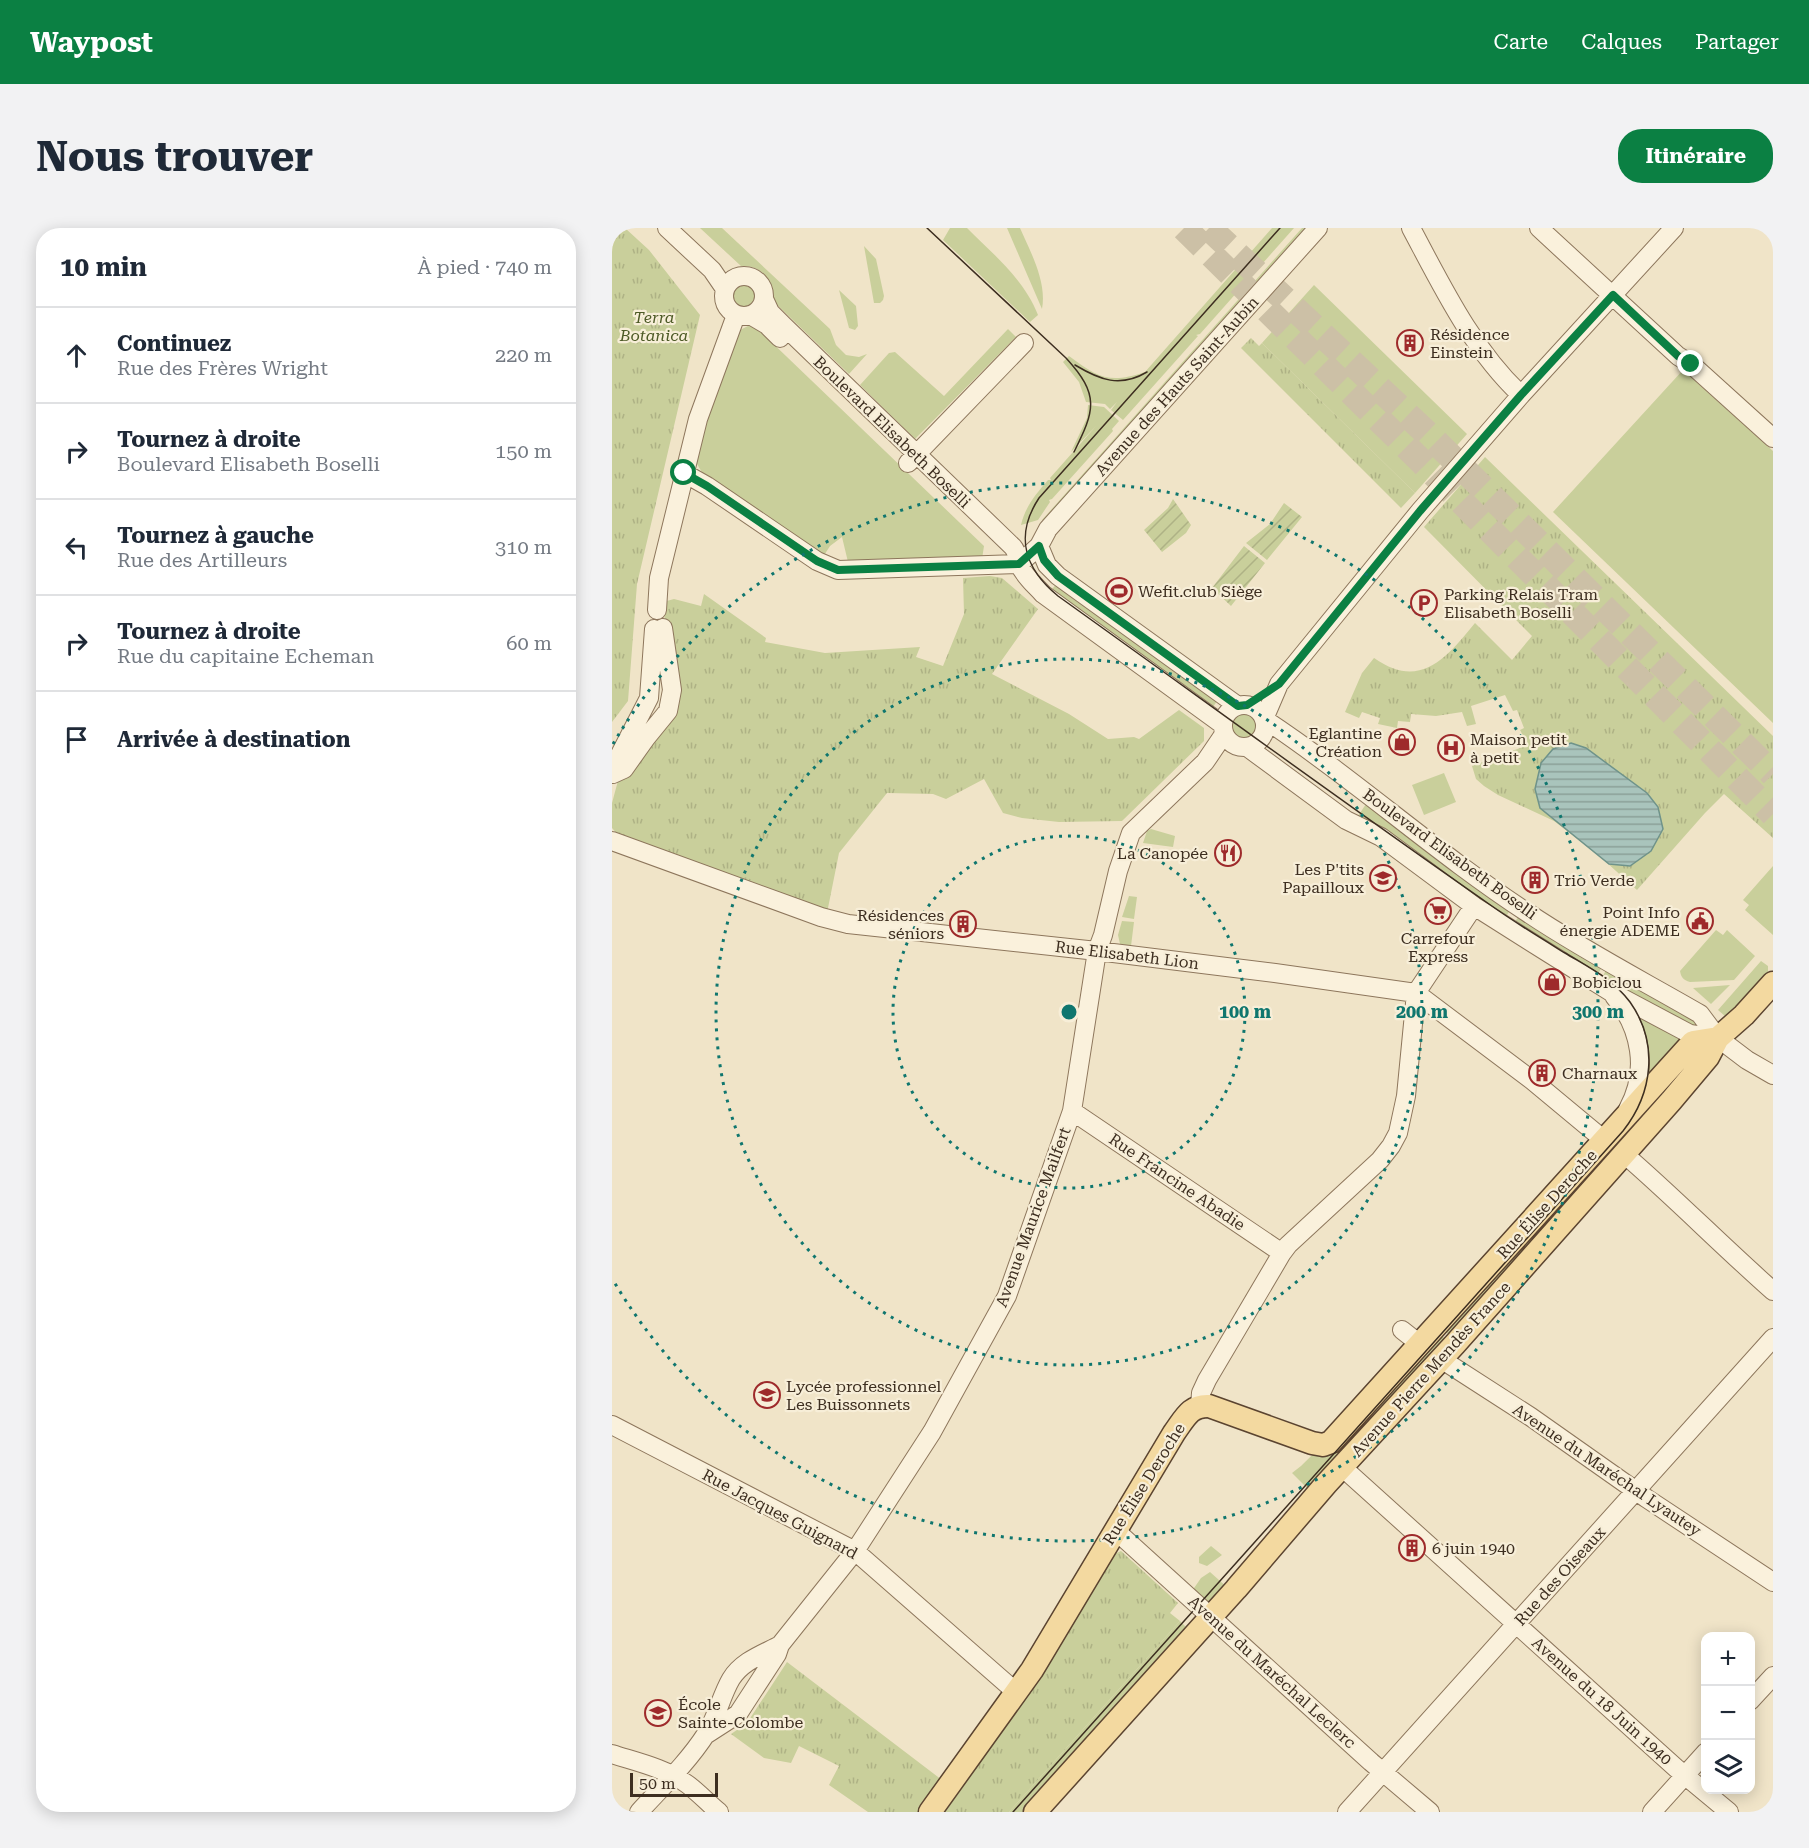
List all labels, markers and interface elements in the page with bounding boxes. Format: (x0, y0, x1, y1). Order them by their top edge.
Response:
text: Waypost (30, 26, 153, 59)
text: Carte (1494, 30, 1548, 54)
text: Calques (1581, 30, 1662, 54)
text: Partager (1695, 30, 1779, 54)
button: Itinéraire (1618, 129, 1773, 183)
text: Nous trouver (36, 132, 313, 181)
text: 10 min (60, 252, 147, 282)
text: À pied · 740 m (418, 255, 552, 279)
street label: Avenue des Hauts Saint-Aubin (1091, 292, 1263, 480)
park label: Terra Botanica (619, 308, 689, 345)
place label: Résidence Einstein (1430, 325, 1510, 362)
building icon: Résidence Einstein (1395, 328, 1425, 358)
text: Continuez (117, 331, 231, 356)
icon: ahead (60, 339, 93, 372)
text: 220 m (495, 343, 552, 367)
route end (1677, 350, 1703, 376)
street label: Boulevard Elisabeth Boselli (810, 352, 974, 512)
text: Rue des Frères Wright (117, 356, 328, 380)
text: Tournez à droite (117, 427, 301, 452)
icon: right (60, 435, 93, 468)
text: 150 m (495, 439, 552, 463)
text: Boulevard Elisabeth Boselli (117, 452, 380, 476)
route start (670, 459, 696, 485)
text: Tournez à gauche (117, 523, 314, 548)
icon: left (60, 531, 93, 564)
text: 310 m (495, 535, 552, 559)
text: Rue des Artilleurs (117, 548, 287, 572)
sports icon: Wefit.club Siège (1104, 576, 1134, 606)
place label: Wefit.club Siège (1138, 582, 1262, 601)
place label: Parking Relais Tram Elisabeth Boselli (1444, 585, 1598, 622)
parking icon: Parking Relais Tram Elisabeth Boselli (1409, 588, 1439, 618)
text: Tournez à droite (117, 619, 301, 644)
icon: right (60, 627, 93, 660)
text: 60 m (506, 631, 552, 655)
text: Rue du capitaine Echeman (117, 644, 374, 668)
icon: arrive (60, 723, 93, 756)
place label: Eglantine Création (1309, 724, 1382, 761)
text: Arrivée à destination (117, 727, 351, 752)
shop icon: Eglantine Création (1387, 727, 1417, 757)
place label: Maison petit à petit (1470, 730, 1567, 767)
hospital icon: Maison petit à petit (1436, 733, 1466, 763)
street label: Boulevard Elisabeth Boselli (1359, 785, 1541, 923)
restaurant icon: La Canopée (1213, 838, 1243, 868)
place label: La Canopée (1117, 844, 1208, 863)
place label: Les P'tits Papailloux (1282, 860, 1365, 897)
school or university icon: Les P'tits Papailloux (1368, 863, 1398, 893)
building icon: Trio Verde (1520, 865, 1550, 895)
place label: Trio Verde (1554, 871, 1635, 890)
supermarket icon: Carrefour Express (1423, 896, 1453, 926)
place label: Point Info énergie ADEME (1559, 903, 1680, 940)
place label: Résidences séniors (857, 906, 944, 943)
public building icon: Point Info énergie ADEME (1685, 906, 1715, 936)
building icon: Résidences séniors (948, 909, 978, 939)
place label: Carrefour Express (1401, 929, 1476, 966)
street label: Rue Elisabeth Lion (1054, 937, 1200, 973)
shop icon: Bobiclou (1537, 967, 1567, 997)
place label: Bobiclou (1572, 973, 1642, 992)
text: 100 m (1219, 1001, 1272, 1022)
text: 200 m (1396, 1001, 1449, 1022)
text: 300 m (1572, 1001, 1625, 1022)
centre of rings (1059, 1002, 1079, 1022)
building icon: Charnaux (1527, 1058, 1557, 1088)
place label: Charnaux (1562, 1064, 1638, 1083)
street label: Avenue Maurice Mailfert (992, 1124, 1074, 1310)
street label: Rue Francine Abadie (1105, 1129, 1249, 1235)
street label: Rue Élise Deroche (1493, 1146, 1601, 1262)
street label: Avenue Pierre Mendès France (1347, 1277, 1515, 1460)
place label: Lycée professionnel Les Buissonnets (786, 1377, 941, 1414)
school or university icon: Lycée professionnel Les Buissonnets (752, 1380, 782, 1410)
street label: Avenue du Maréchal Lyautey (1509, 1400, 1705, 1541)
street label: Rue Élise Deroche (1099, 1419, 1189, 1548)
street label: Rue Jacques Guignard (699, 1465, 861, 1563)
street label: Rue des Oiseaux (1511, 1522, 1610, 1629)
building icon: 6 juin 1940 (1397, 1533, 1427, 1563)
place label: 6 juin 1940 (1432, 1539, 1515, 1558)
street label: Avenue du Maréchal Leclerc (1184, 1592, 1360, 1752)
map controls (1701, 1632, 1755, 1794)
button: + (1701, 1632, 1755, 1686)
street label: Avenue du 18 Juin 1940 (1528, 1633, 1676, 1769)
button: − (1701, 1686, 1755, 1740)
place label: École Sainte-Colombe (678, 1695, 804, 1732)
school or university icon: École Sainte-Colombe (643, 1698, 673, 1728)
button: layers (1701, 1740, 1755, 1794)
scale bar (630, 1770, 718, 1798)
text: 50 m (639, 1774, 676, 1793)

